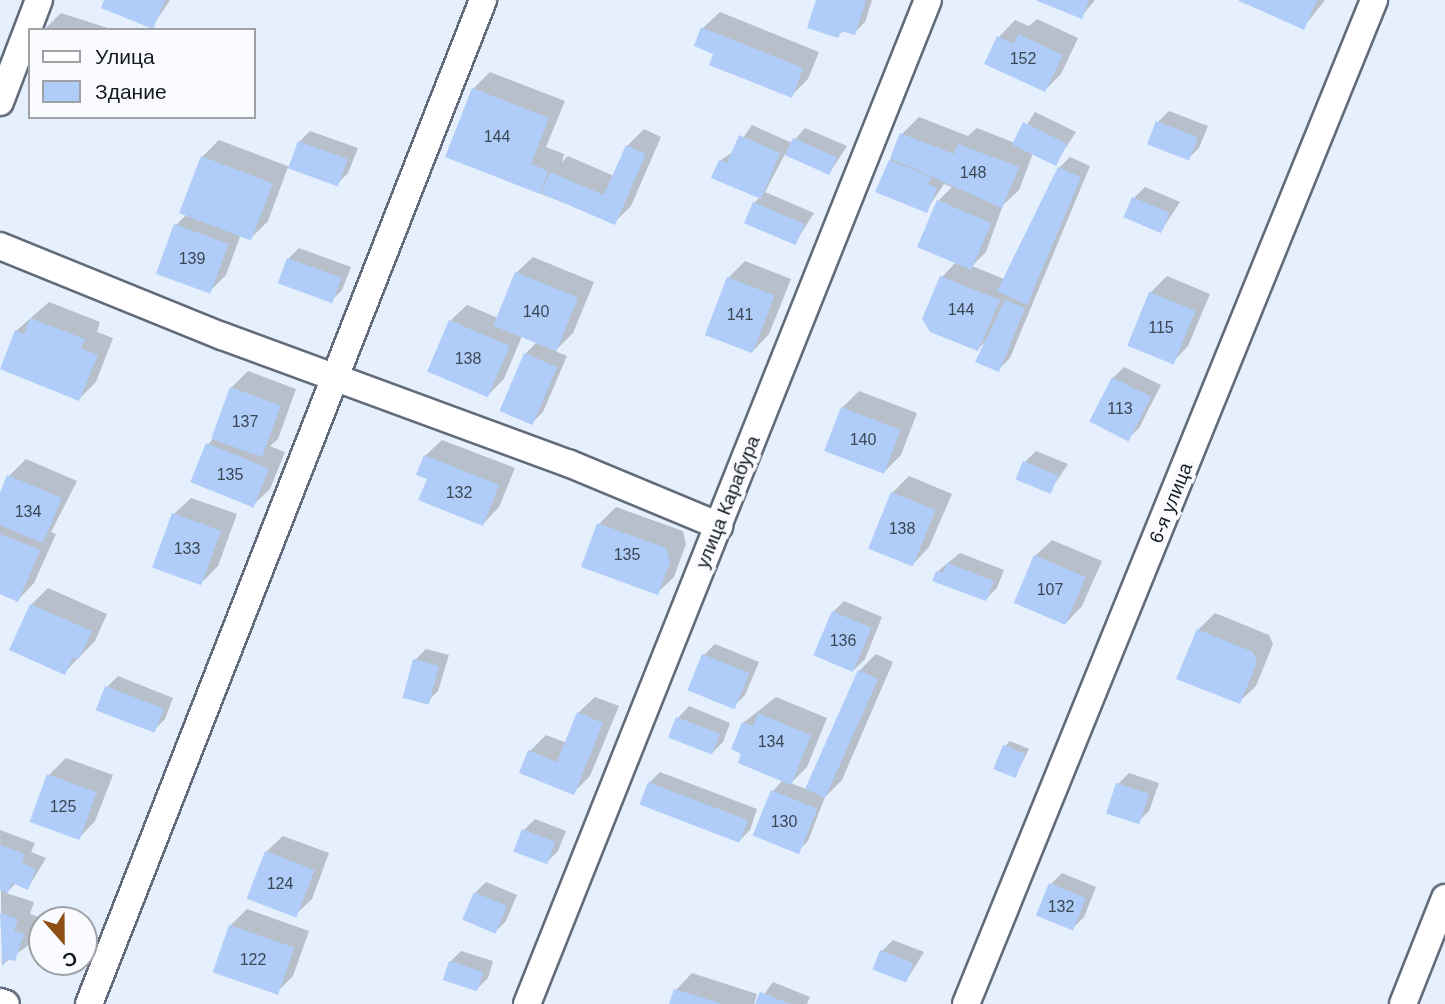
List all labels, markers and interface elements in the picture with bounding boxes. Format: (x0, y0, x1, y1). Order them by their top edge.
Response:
legend (28, 28, 256, 119)
text: Улица (95, 45, 155, 68)
house number: 152 (1010, 49, 1036, 69)
text: Здание (95, 80, 167, 103)
house number: 144 (484, 127, 510, 147)
house number: 148 (960, 163, 986, 183)
house number: 139 (179, 249, 205, 269)
house number: 144 (948, 300, 974, 320)
house number: 140 (523, 302, 549, 322)
house number: 141 (727, 305, 753, 325)
house number: 115 (1148, 318, 1174, 338)
house number: 138 (455, 349, 481, 369)
house number: 113 (1107, 399, 1133, 419)
house number: 137 (232, 412, 258, 432)
house number: 140 (850, 430, 876, 450)
street label: улица Карабура (691, 432, 765, 572)
street label: 6-я улица (1145, 459, 1197, 547)
house number: 135 (217, 465, 243, 485)
house number: 132 (446, 483, 472, 503)
house number: 134 (15, 502, 41, 522)
house number: 138 (889, 519, 915, 539)
house number: 133 (174, 539, 200, 559)
house number: 135 (614, 545, 640, 565)
house number: 107 (1037, 580, 1063, 600)
house number: 136 (830, 631, 856, 651)
house number: 134 (758, 732, 784, 752)
house number: 125 (50, 797, 76, 817)
house number: 130 (771, 812, 797, 832)
house number: 124 (267, 874, 293, 894)
house number: 132 (1048, 897, 1074, 917)
north arrow (28, 906, 98, 976)
text: С (60, 947, 80, 971)
house number: 122 (240, 950, 266, 970)

